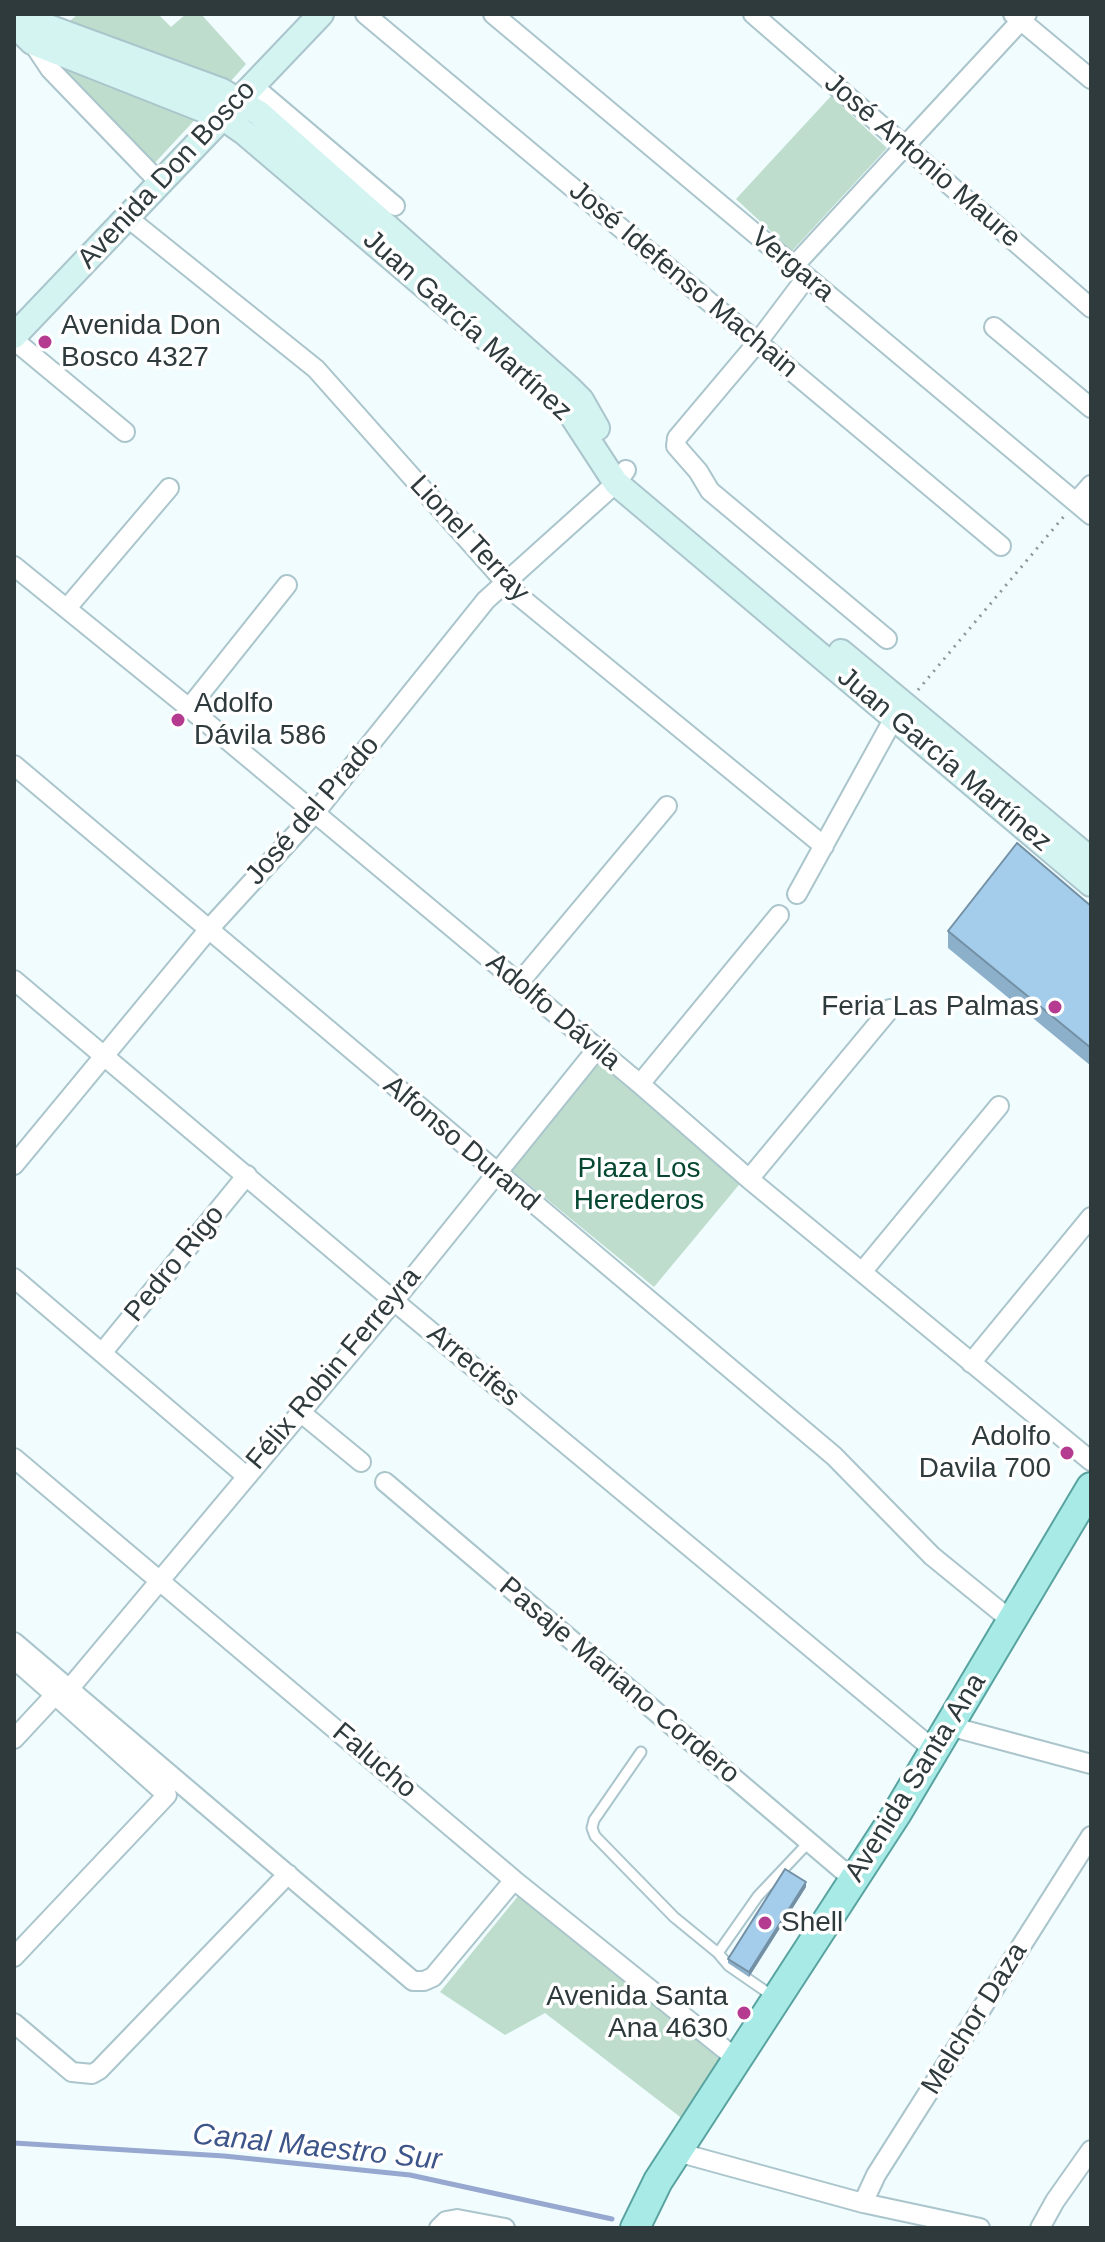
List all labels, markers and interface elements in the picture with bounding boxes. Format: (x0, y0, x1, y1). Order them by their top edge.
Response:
street label: José Antonio Maure (817, 67, 1027, 255)
street label: Avenida Don Bosco (71, 74, 263, 276)
street label: José Idefenso Machain (562, 175, 804, 385)
street label: Vergara (744, 221, 840, 309)
street label: Juan García Martínez (356, 223, 578, 429)
place label: Avenida Don Bosco 4327 (61, 309, 221, 375)
marker: Avenida Don Bosco 4327 (36, 333, 54, 351)
street label: Lionel Terray (402, 469, 536, 609)
street label: Juan García Martínez (830, 661, 1058, 859)
place label: Adolfo Dávila 586 (194, 687, 326, 753)
marker: Adolfo Dávila 586 (169, 711, 187, 729)
street label: José del Prado (239, 729, 387, 893)
street label: Adolfo Dávila (479, 946, 627, 1078)
place label: Feria Las Palmas (821, 990, 1039, 1024)
marker: Feria Las Palmas (1046, 998, 1064, 1016)
street label: Alfonso Durand (376, 1069, 546, 1219)
park label: Plaza Los Herederos (574, 1152, 704, 1218)
street label: Pedro Rigo (118, 1199, 232, 1329)
street label: Félix Robin Ferreyra (240, 1261, 428, 1477)
street label: Arrecifes (420, 1318, 526, 1414)
place label: Adolfo Davila 700 (919, 1420, 1051, 1486)
marker: Adolfo Davila 700 (1058, 1444, 1076, 1462)
street label: Pasaje Mariano Cordero (492, 1571, 746, 1791)
street label: Avenida Santa Ana (838, 1668, 994, 1888)
street label: Falucho (325, 1716, 423, 1806)
place label: Shell (781, 1906, 843, 1940)
marker: Shell (756, 1914, 774, 1932)
street label: Melchor Daza (915, 1937, 1035, 2101)
place label: Avenida Santa Ana 4630 (546, 1980, 728, 2046)
marker: Avenida Santa Ana 4630 (735, 2004, 753, 2022)
water label: Canal Maestro Sur (191, 2117, 443, 2179)

